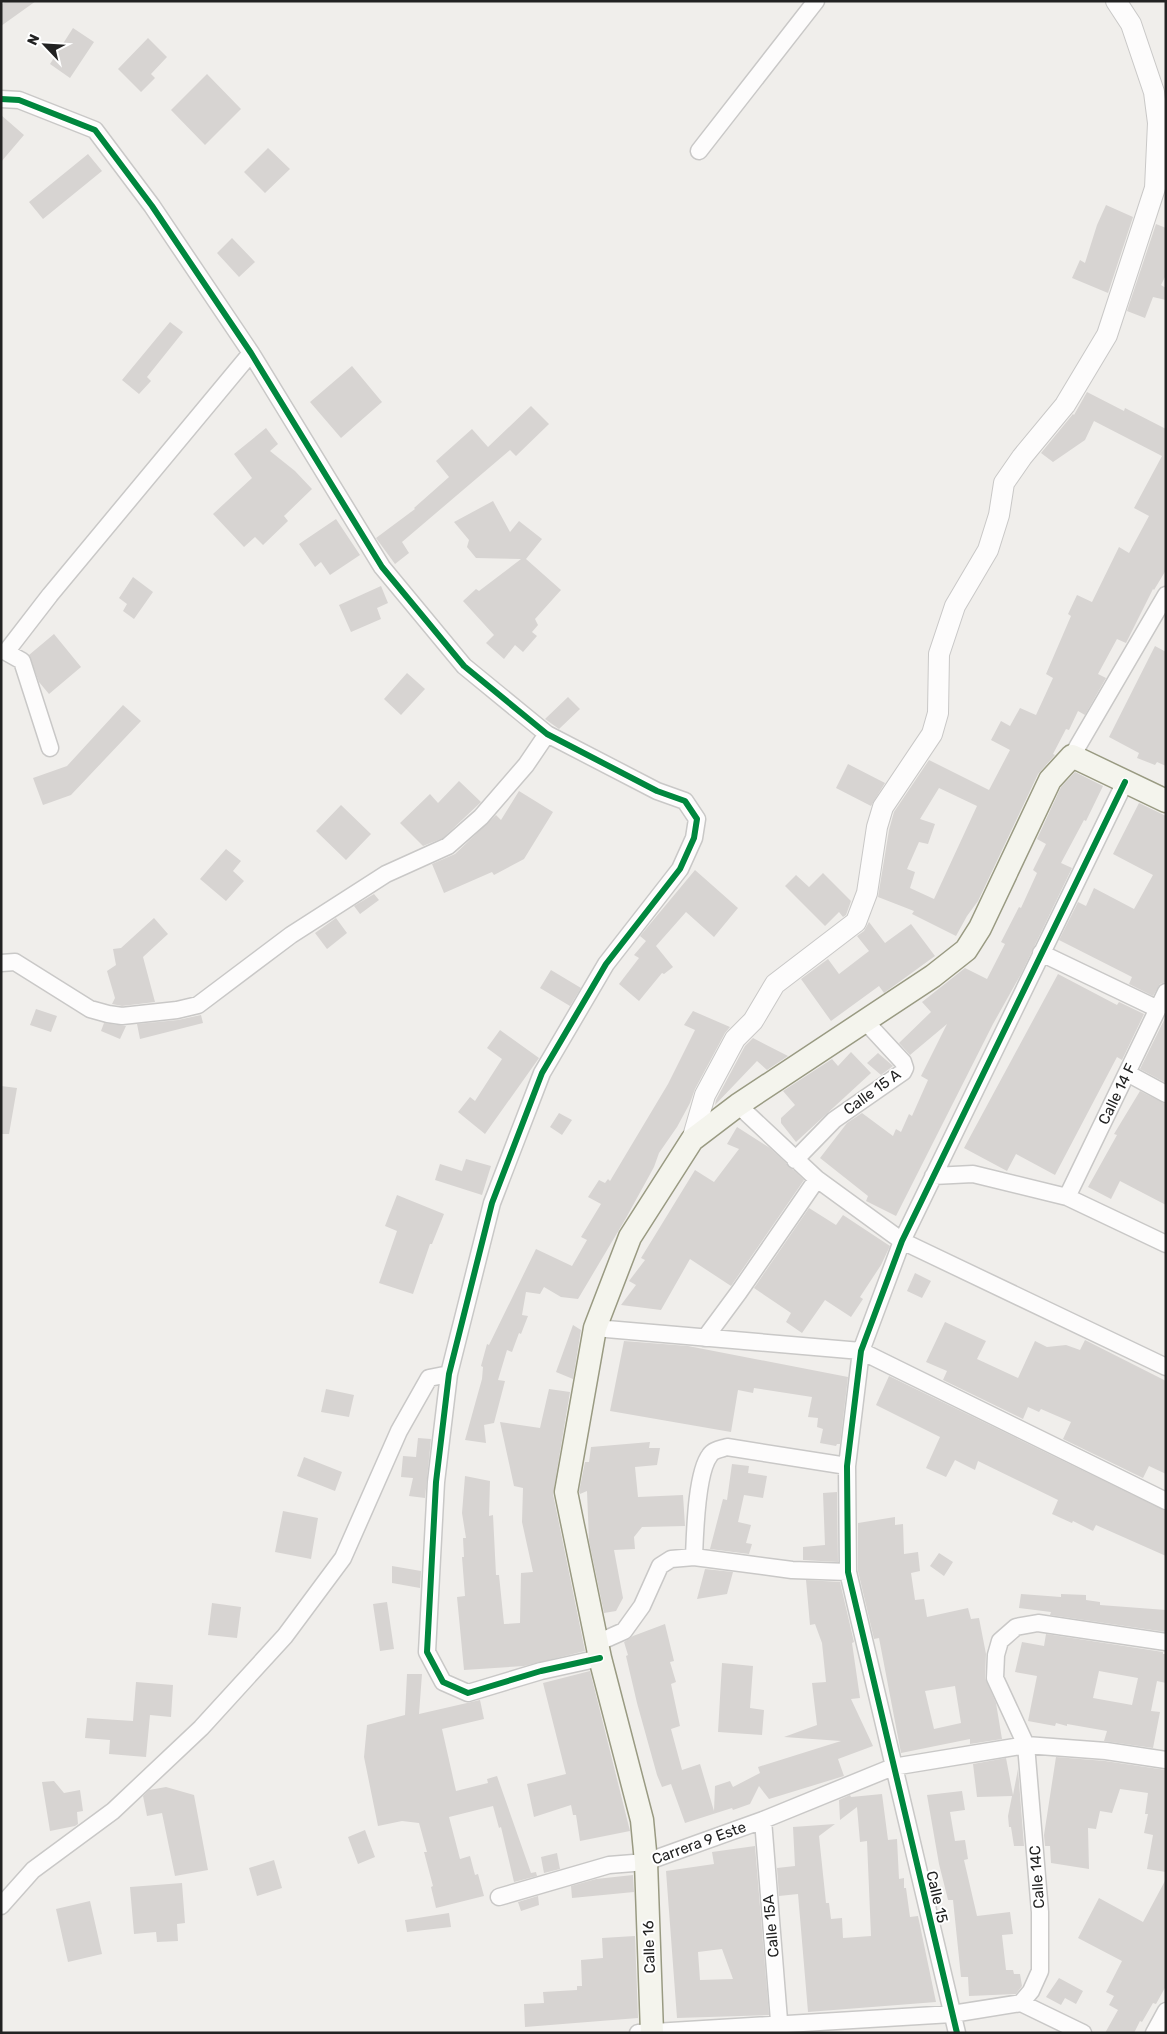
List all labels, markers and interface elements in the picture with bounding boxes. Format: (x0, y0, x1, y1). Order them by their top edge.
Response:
north arrow (20, 20, 70, 70)
text: N (24, 32, 44, 48)
street label: Calle 14 F (1094, 1060, 1140, 1128)
street label: Calle 15 A (840, 1065, 904, 1119)
street label: Carrera 9 Este (649, 1818, 749, 1868)
street label: Calle 14C (1026, 1845, 1048, 1909)
street label: Calle 15 (922, 1869, 952, 1925)
street label: Calle 15A (759, 1894, 783, 1958)
street label: Calle 16 (639, 1920, 659, 1974)

